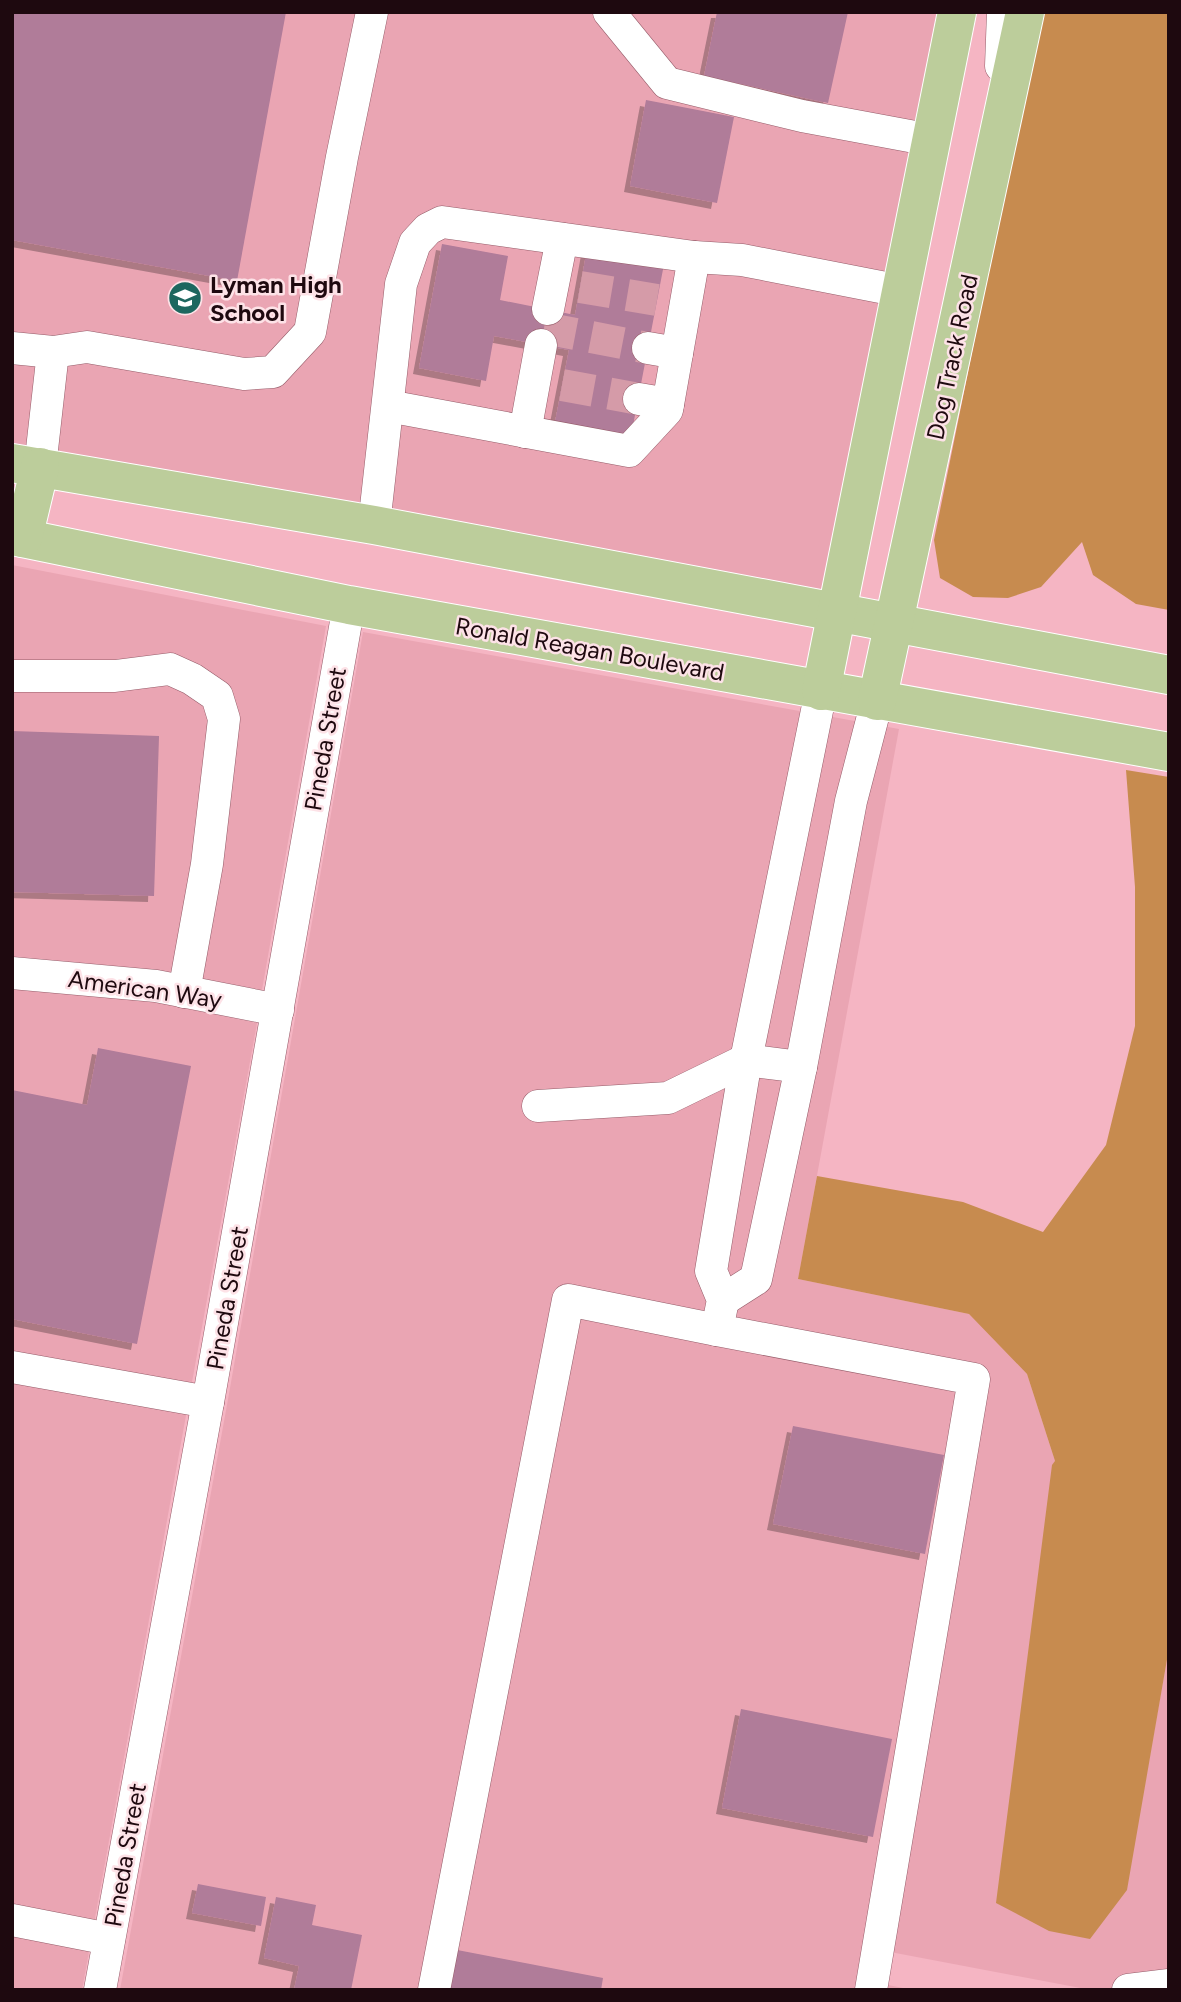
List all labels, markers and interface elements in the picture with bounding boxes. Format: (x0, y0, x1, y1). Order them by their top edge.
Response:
place label: Lyman High School (210, 270, 342, 327)
street label: Dog Track Road (920, 271, 984, 443)
school or university icon: Lyman High School (166, 279, 204, 317)
street label: Ronald Reagan Boulevard (453, 611, 727, 687)
street label: Pineda Street (298, 665, 352, 813)
street label: American Way (66, 964, 224, 1014)
street label: Pineda Street (200, 1224, 254, 1372)
street label: Pineda Street (98, 1781, 152, 1929)

